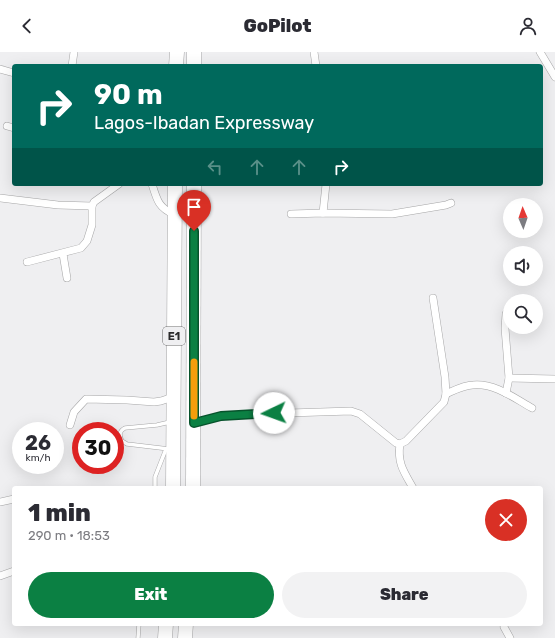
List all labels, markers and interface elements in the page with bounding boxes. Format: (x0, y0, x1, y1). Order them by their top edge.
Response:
icon: back (16, 15, 38, 37)
text: GoPilot (243, 15, 312, 37)
icon: person (517, 15, 539, 37)
text: 90 m (94, 78, 163, 111)
icon: right (28, 80, 80, 132)
text: Lagos-Ibadan Expressway (94, 112, 314, 134)
icon: left (204, 156, 226, 178)
icon: ahead (246, 156, 268, 178)
icon: ahead (288, 156, 310, 178)
icon: right (330, 156, 352, 178)
pin (177, 190, 211, 231)
icon: arrive (183, 196, 205, 218)
north arrow (503, 198, 543, 238)
map controls (503, 198, 543, 334)
button: sound (503, 246, 543, 286)
button: search (503, 294, 543, 334)
road number: E1 (163, 327, 185, 345)
position arrow (253, 392, 295, 434)
speed limit sign: 30 (72, 422, 124, 474)
text: 26 (25, 431, 51, 455)
text: km/h (26, 452, 50, 464)
text: 1 min (28, 499, 91, 527)
button: close (485, 499, 527, 541)
text: 290 m · 18:53 (28, 528, 110, 543)
button: Exit (28, 572, 274, 618)
button: Share (282, 572, 527, 618)

